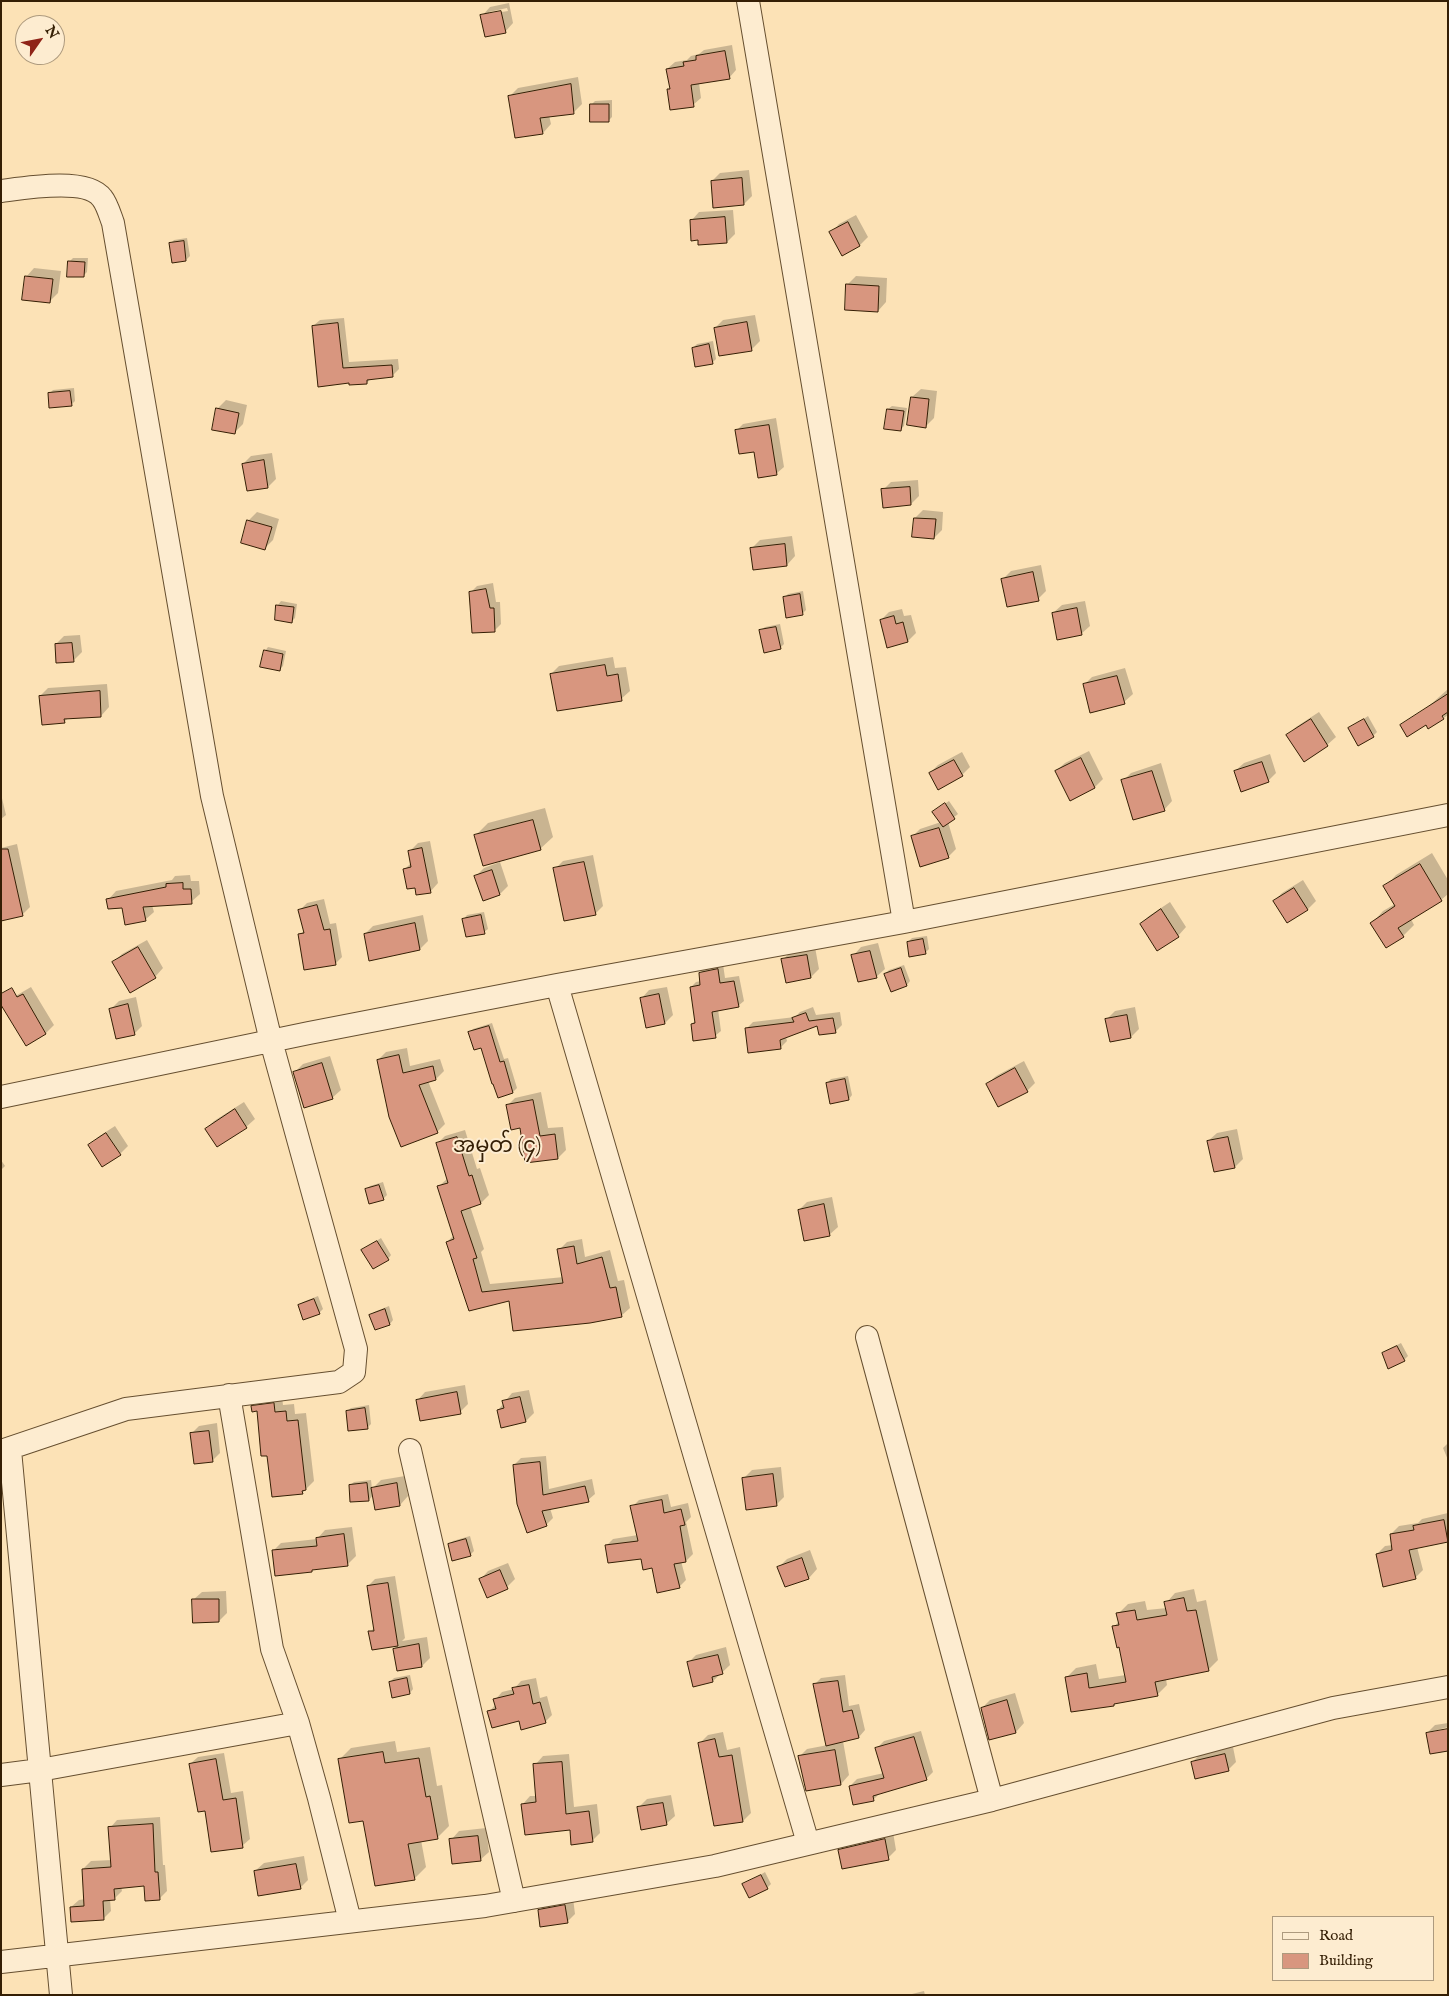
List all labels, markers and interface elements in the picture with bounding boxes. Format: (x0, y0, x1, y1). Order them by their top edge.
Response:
north arrow (15, 15, 65, 65)
text: N (41, 22, 63, 42)
district label: အမှတ် (၄) (453, 1135, 541, 1161)
legend (1272, 1916, 1434, 1981)
text: Road (1319, 1926, 1353, 1945)
text: Building (1319, 1951, 1373, 1970)

